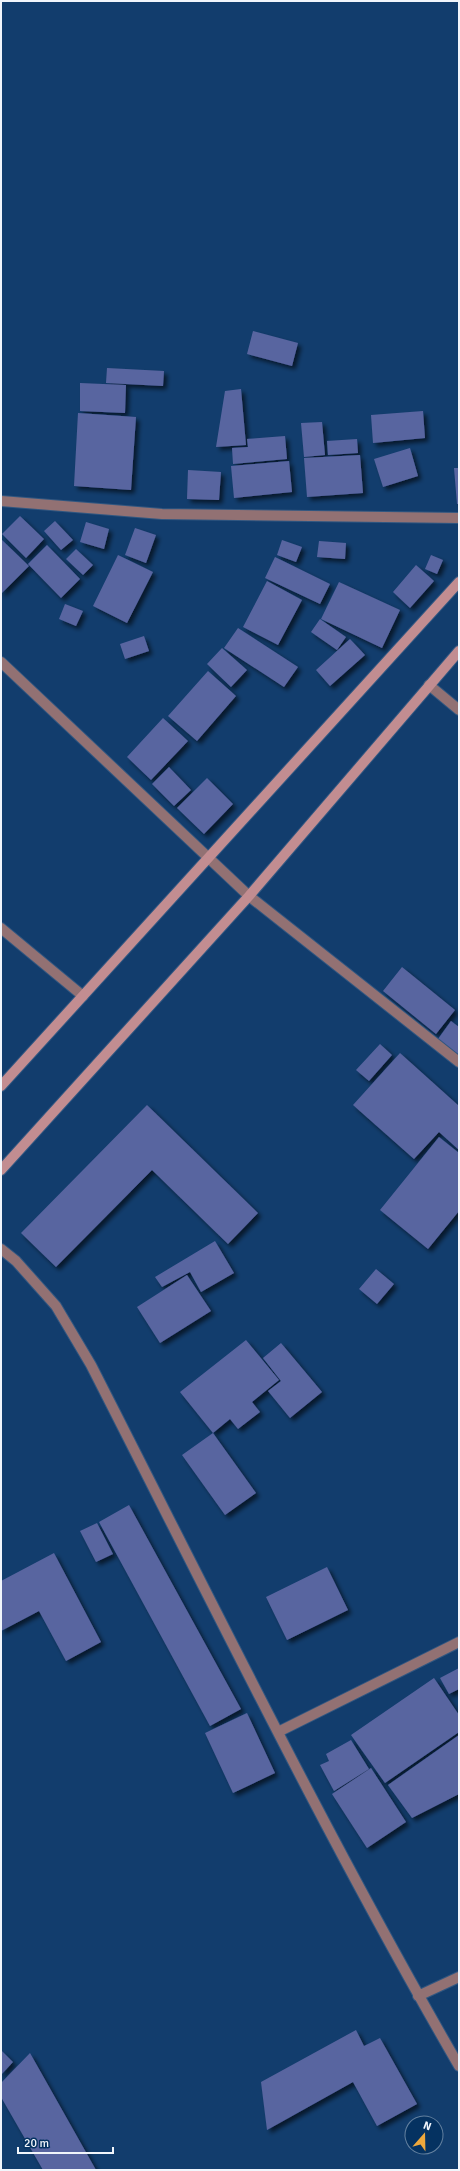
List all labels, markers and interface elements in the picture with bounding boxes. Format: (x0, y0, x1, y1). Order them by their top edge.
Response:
north arrow (404, 2115, 444, 2155)
text: N (421, 2119, 433, 2133)
scale bar (18, 2129, 113, 2155)
text: 20 m (24, 2136, 49, 2151)

